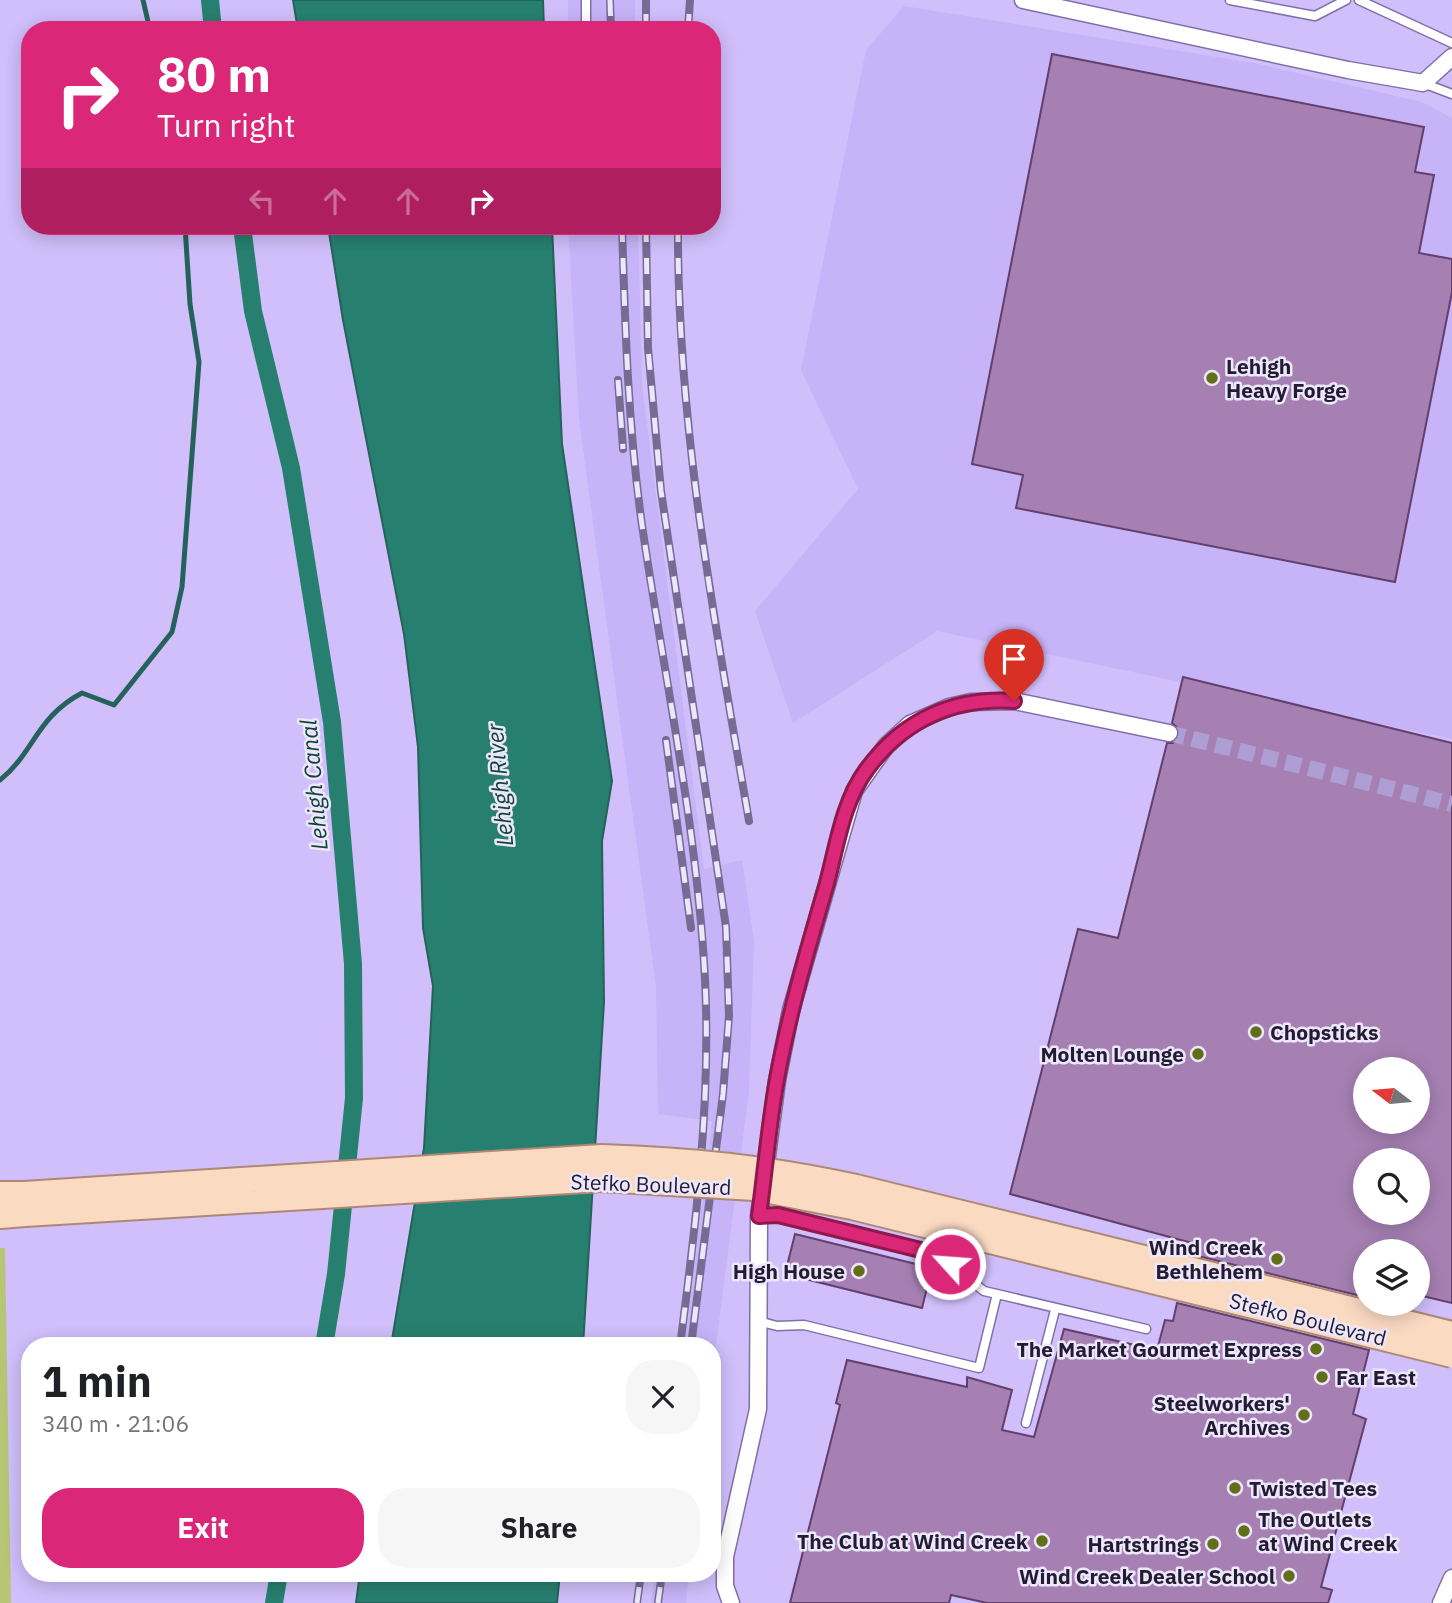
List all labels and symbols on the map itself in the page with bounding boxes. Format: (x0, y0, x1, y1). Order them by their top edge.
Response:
place label: Lehigh Heavy Forge (1226, 352, 1347, 404)
marker: Lehigh Heavy Forge (1204, 370, 1220, 386)
pin (984, 629, 1044, 701)
water label: Lehigh Canal (292, 717, 334, 852)
water label: Lehigh River (479, 722, 519, 848)
place label: Chopsticks (1270, 1018, 1379, 1046)
marker: Chopsticks (1248, 1024, 1264, 1040)
place label: Molten Lounge (1040, 1040, 1184, 1068)
marker: Molten Lounge (1190, 1046, 1206, 1062)
north arrow (1353, 1057, 1430, 1134)
street label: Stefko Boulevard (570, 1167, 732, 1201)
position arrow (913, 1227, 987, 1301)
place label: Wind Creek Bethlehem (1149, 1233, 1264, 1285)
marker: Wind Creek Bethlehem (1269, 1251, 1285, 1267)
place label: High House (733, 1257, 845, 1285)
marker: High House (851, 1263, 867, 1279)
street label: Stefko Boulevard (1227, 1286, 1389, 1352)
place label: The Market Gourmet Express (1016, 1335, 1302, 1363)
marker: The Market Gourmet Express (1308, 1341, 1324, 1357)
place label: Far East (1336, 1363, 1416, 1391)
marker: Far East (1314, 1369, 1330, 1385)
place label: Steelworkers' Archives (1154, 1389, 1290, 1441)
marker: Steelworkers' Archives (1296, 1407, 1312, 1423)
place label: Twisted Tees (1249, 1474, 1377, 1502)
marker: Twisted Tees (1227, 1480, 1243, 1496)
place label: The Outlets at Wind Creek (1258, 1505, 1398, 1557)
marker: The Outlets at Wind Creek (1236, 1523, 1252, 1539)
place label: The Club at Wind Creek (797, 1527, 1029, 1555)
place label: Hartstrings (1088, 1530, 1199, 1558)
marker: The Club at Wind Creek (1034, 1533, 1050, 1549)
marker: Hartstrings (1205, 1536, 1221, 1552)
place label: Wind Creek Dealer School (1019, 1562, 1275, 1590)
marker: Wind Creek Dealer School (1281, 1568, 1297, 1584)

